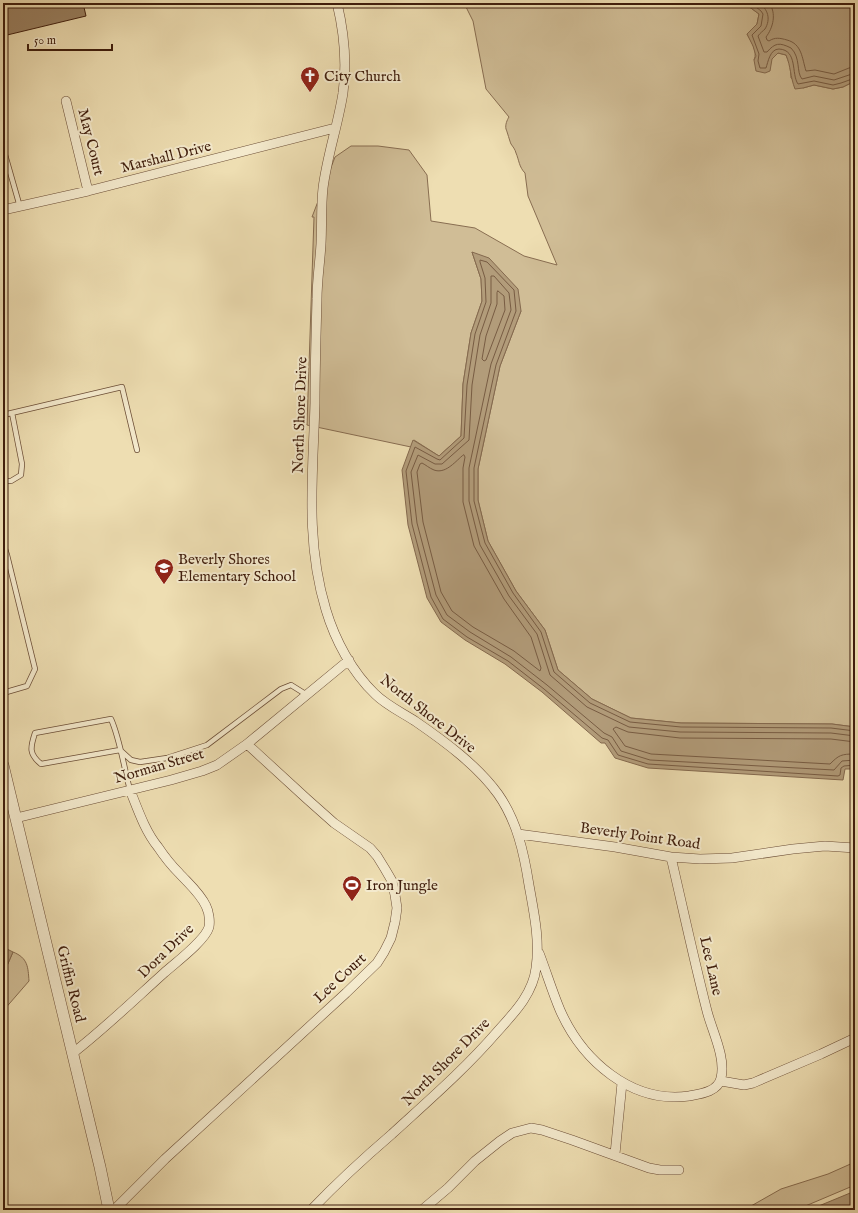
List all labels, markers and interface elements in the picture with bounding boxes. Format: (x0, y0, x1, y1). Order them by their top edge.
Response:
scale bar (28, 26, 112, 52)
text: 50 m (34, 33, 56, 48)
church icon: City Church (299, 65, 321, 93)
place label: City Church (324, 67, 401, 86)
street label: May Court (74, 107, 108, 177)
street label: Marshall Drive (119, 137, 213, 177)
street label: North Shore Drive (288, 356, 312, 474)
place label: Beverly Shores Elementary School (178, 550, 297, 586)
school or university icon: Beverly Shores Elementary School (153, 557, 175, 585)
street label: North Shore Drive (376, 671, 480, 757)
street label: Norman Street (112, 744, 206, 788)
street label: Beverly Point Road (579, 818, 702, 854)
sports icon: Iron Jungle (341, 874, 363, 902)
place label: Iron Jungle (366, 876, 438, 895)
street label: Dora Drive (134, 920, 198, 982)
street label: Lee Lane (695, 935, 727, 997)
street label: Griffin Road (52, 944, 90, 1025)
street label: Lee Court (310, 949, 370, 1007)
street label: North Shore Drive (398, 1014, 494, 1110)

